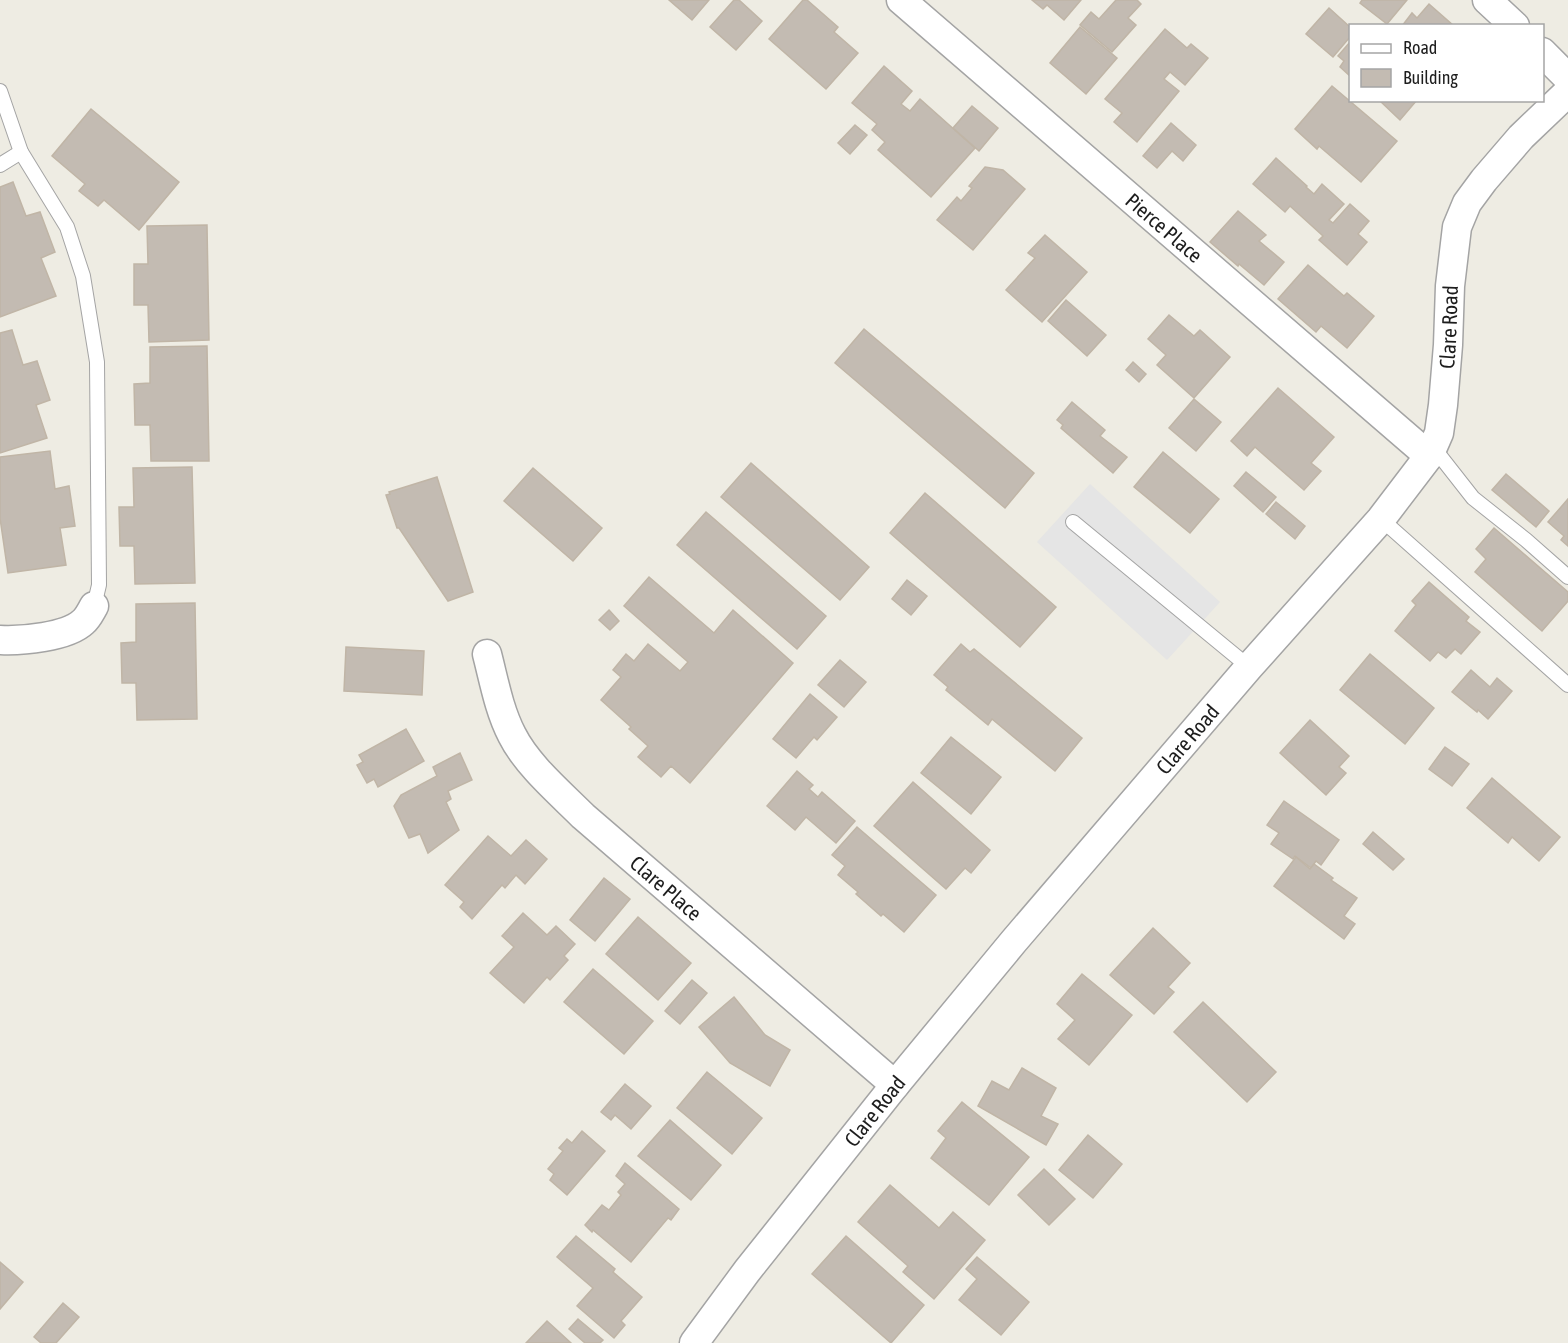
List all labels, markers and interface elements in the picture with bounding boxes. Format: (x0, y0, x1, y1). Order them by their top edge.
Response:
legend (1349, 24, 1544, 102)
text: Road (1403, 37, 1437, 58)
text: Building (1403, 67, 1458, 88)
street label: Pierce Place (1121, 188, 1208, 267)
street label: Clare Road (1434, 285, 1462, 370)
street label: Clare Road (1151, 699, 1224, 779)
street label: Clare Place (626, 850, 707, 925)
street label: Clare Road (839, 1071, 910, 1151)

